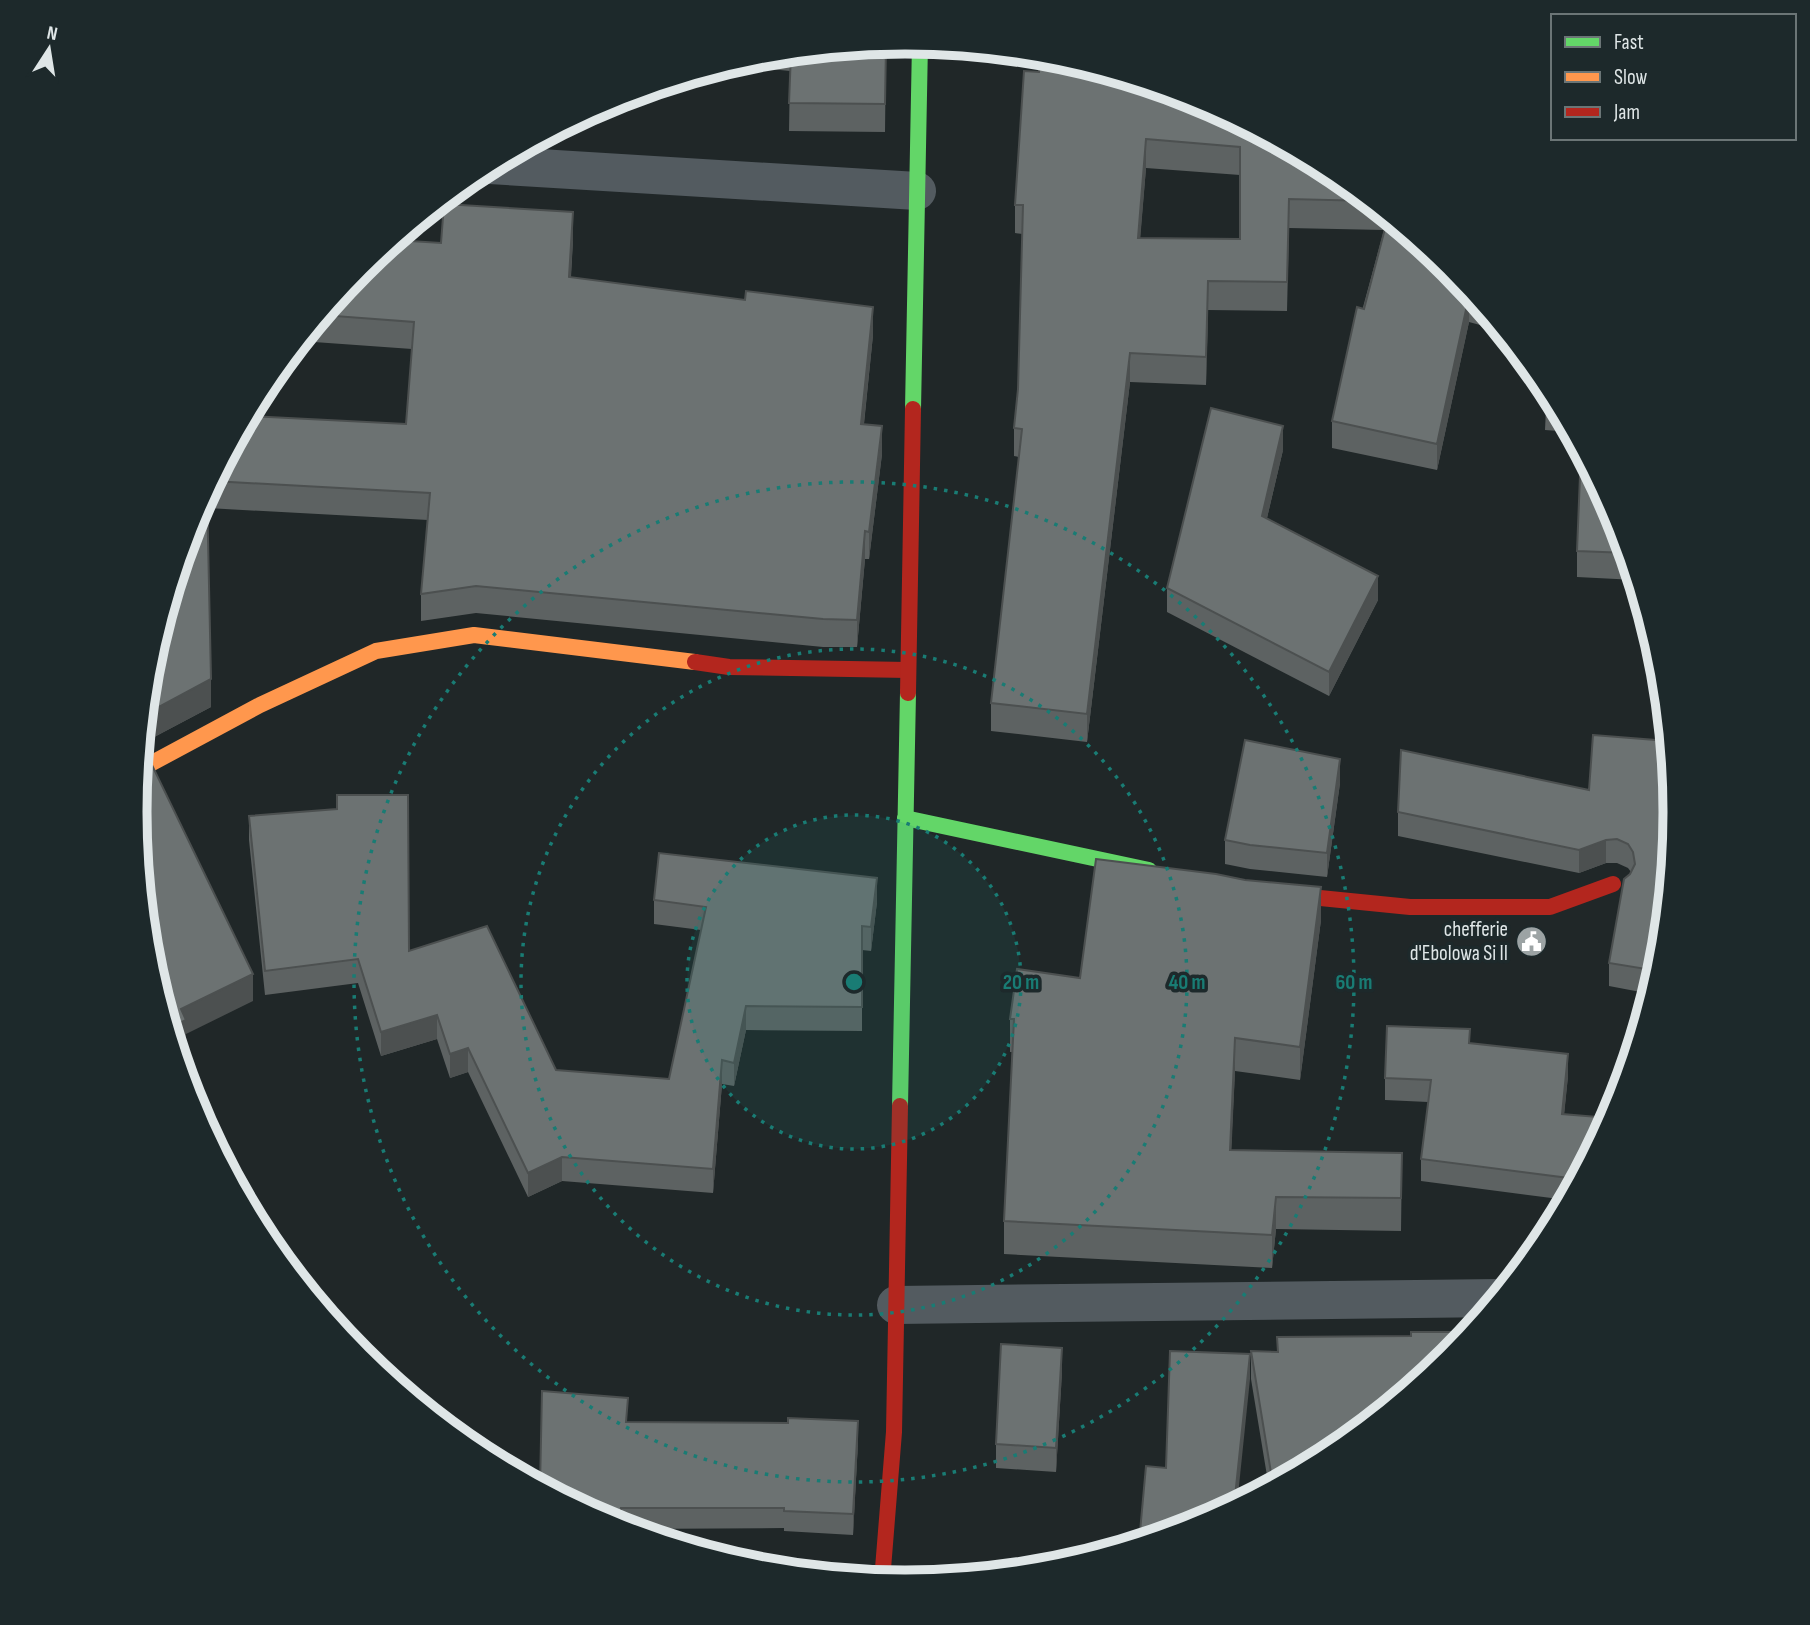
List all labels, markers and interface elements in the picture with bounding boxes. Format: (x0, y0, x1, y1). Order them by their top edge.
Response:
north arrow (14, 14, 84, 84)
legend (1551, 14, 1796, 140)
text: N (45, 22, 60, 46)
text: Fast (1614, 30, 1644, 55)
text: Slow (1614, 65, 1648, 90)
text: Jam (1613, 100, 1640, 125)
place label: chefferie d'Ebolowa Si II (1410, 917, 1508, 966)
public building icon: chefferie d'Ebolowa Si II (1514, 924, 1548, 958)
centre of rings (842, 970, 866, 994)
text: 20 m (1003, 970, 1039, 995)
text: 40 m (1169, 970, 1205, 995)
text: 60 m (1335, 970, 1373, 995)

